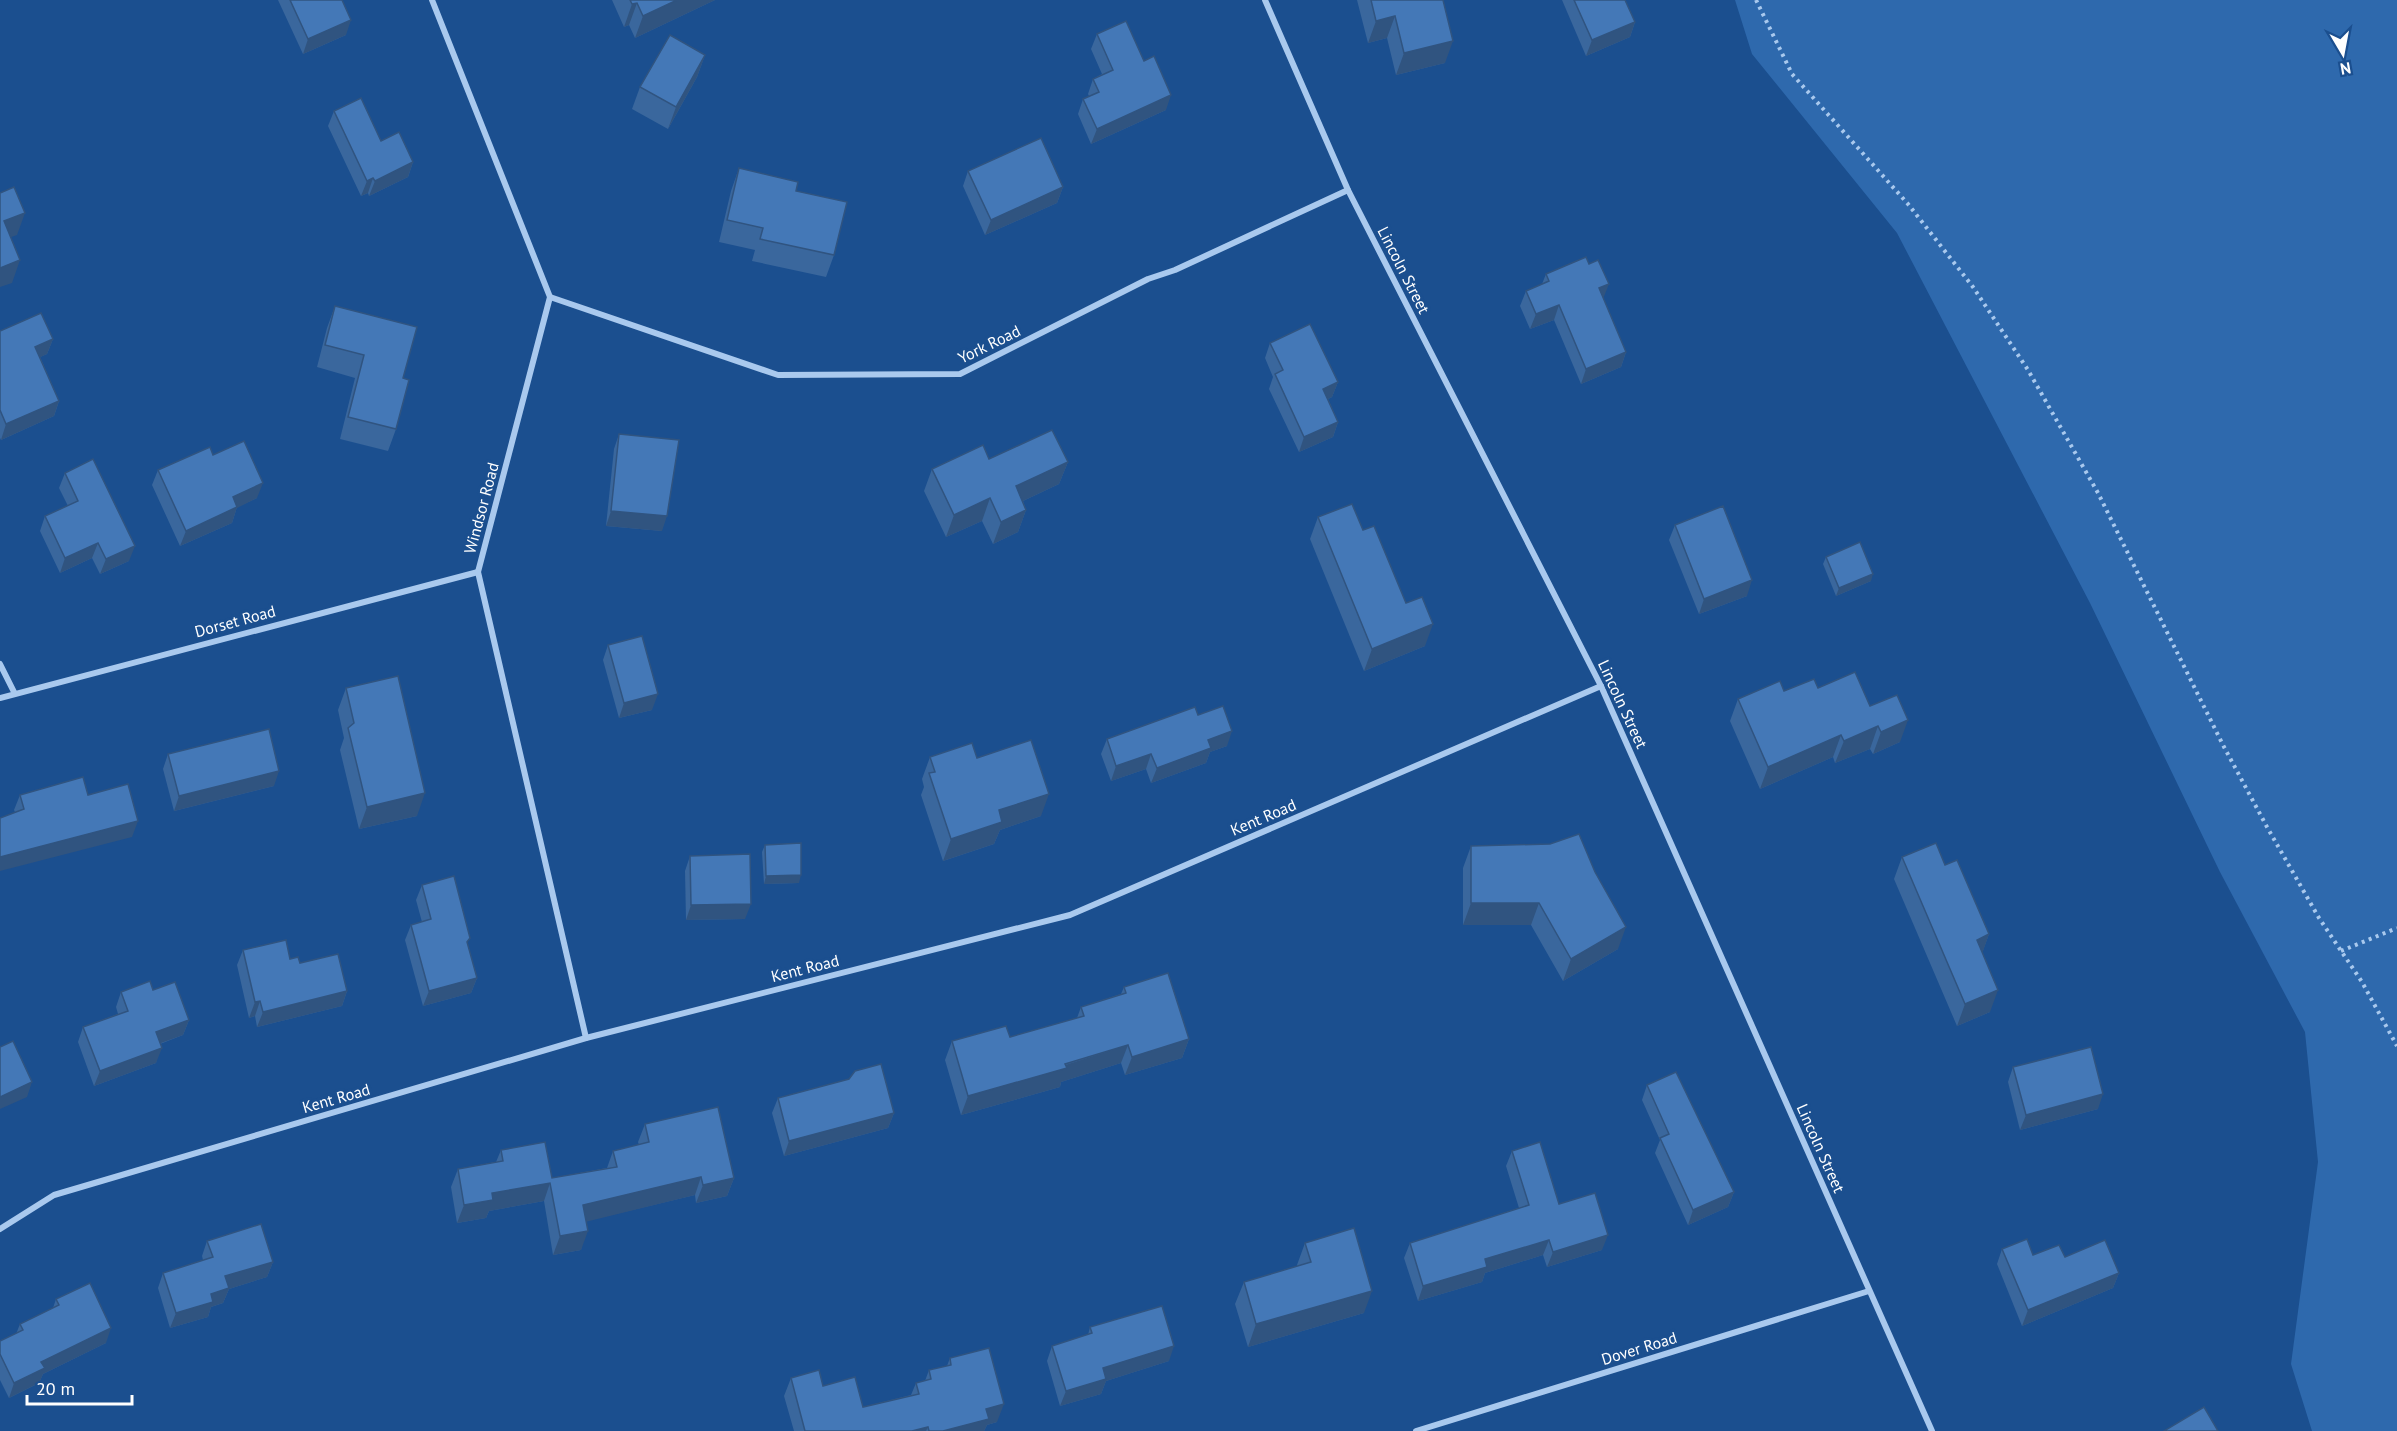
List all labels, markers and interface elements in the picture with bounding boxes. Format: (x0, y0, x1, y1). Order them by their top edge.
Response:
north arrow (2313, 24, 2373, 84)
text: N (2339, 58, 2353, 80)
street label: Lincoln Street (1373, 223, 1435, 318)
street label: York Road (955, 320, 1023, 368)
street label: Windsor Road (459, 460, 503, 556)
street label: Dorset Road (192, 601, 278, 641)
street label: Lincoln Street (1594, 657, 1652, 752)
street label: Kent Road (1227, 794, 1299, 840)
street label: Kent Road (769, 950, 841, 986)
street label: Kent Road (300, 1079, 372, 1117)
street label: Lincoln Street (1792, 1100, 1850, 1196)
street label: Dover Road (1599, 1327, 1679, 1369)
scale bar (27, 1368, 132, 1406)
text: 20 m (36, 1377, 75, 1400)

